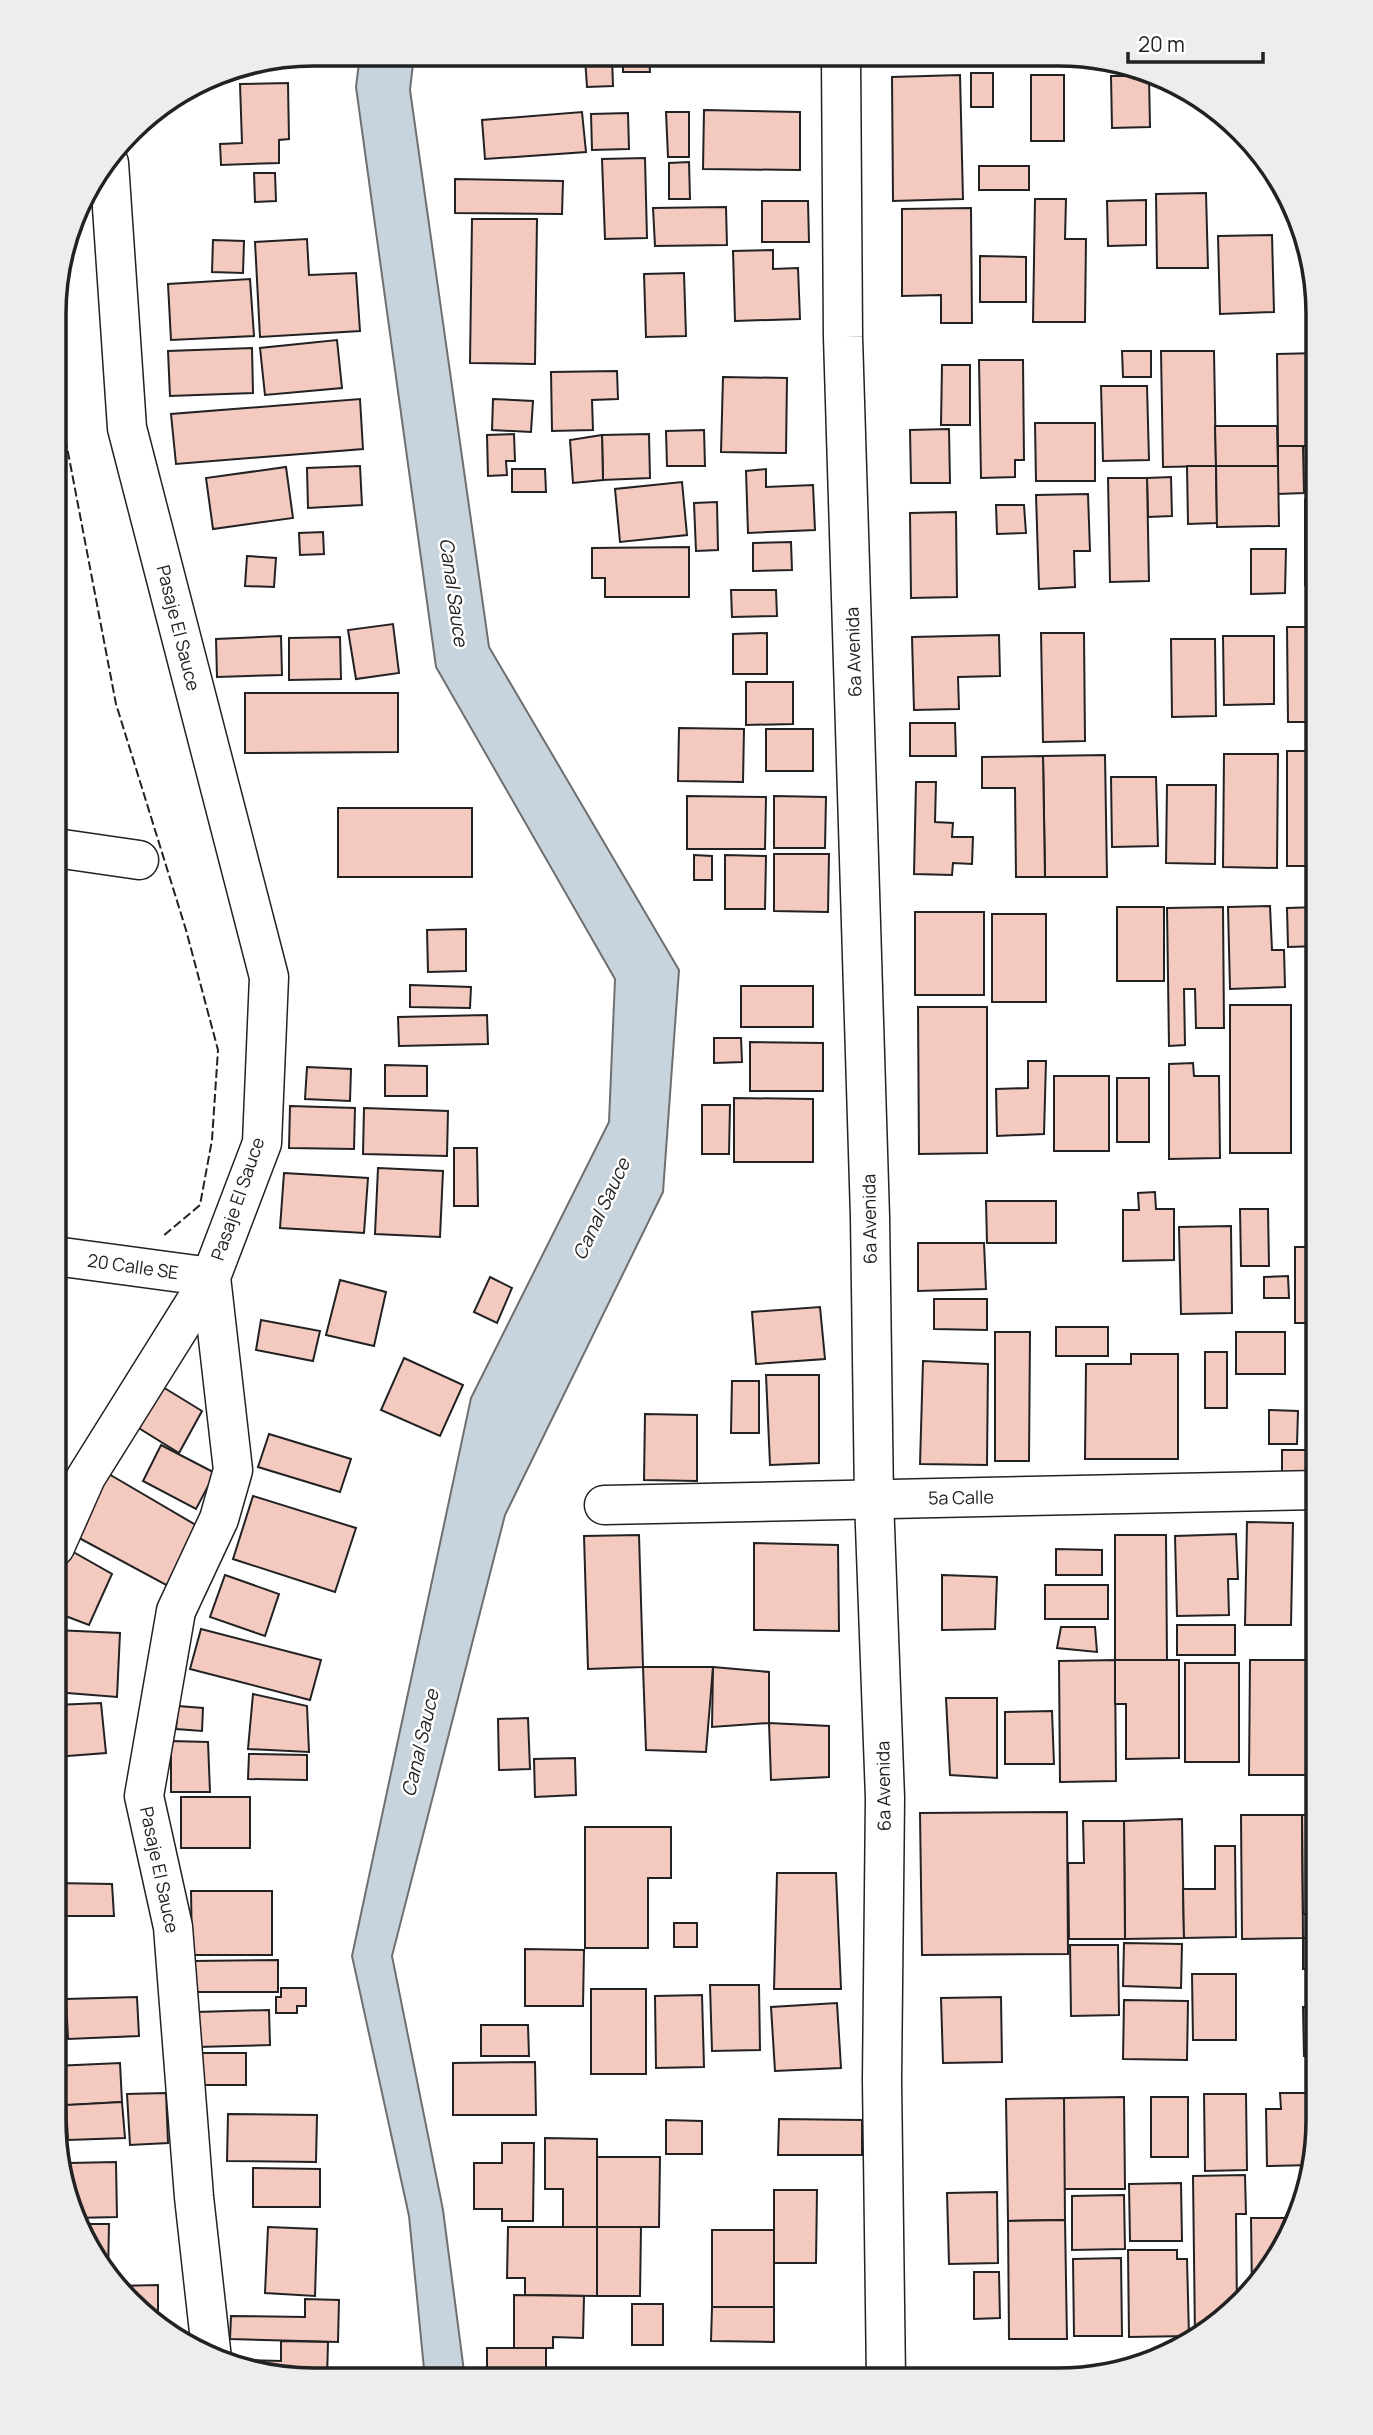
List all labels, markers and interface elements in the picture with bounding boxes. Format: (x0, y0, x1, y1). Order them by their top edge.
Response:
scale bar (1128, 21, 1263, 65)
text: 20 m (1138, 30, 1185, 58)
water label: Canal Sauce (434, 536, 475, 650)
street label: Pasaje El Sauce (152, 562, 206, 693)
street label: 6a Avenida (839, 607, 867, 697)
street label: Pasaje El Sauce (205, 1134, 269, 1263)
water label: Canal Sauce (566, 1152, 637, 1264)
street label: 6a Avenida (856, 1174, 882, 1264)
street label: 20 Calle SE (86, 1248, 180, 1284)
street label: 5a Calle (928, 1484, 994, 1510)
water label: Canal Sauce (395, 1685, 445, 1799)
street label: 6a Avenida (870, 1741, 896, 1831)
street label: Pasaje El Sauce (135, 1804, 185, 1935)

